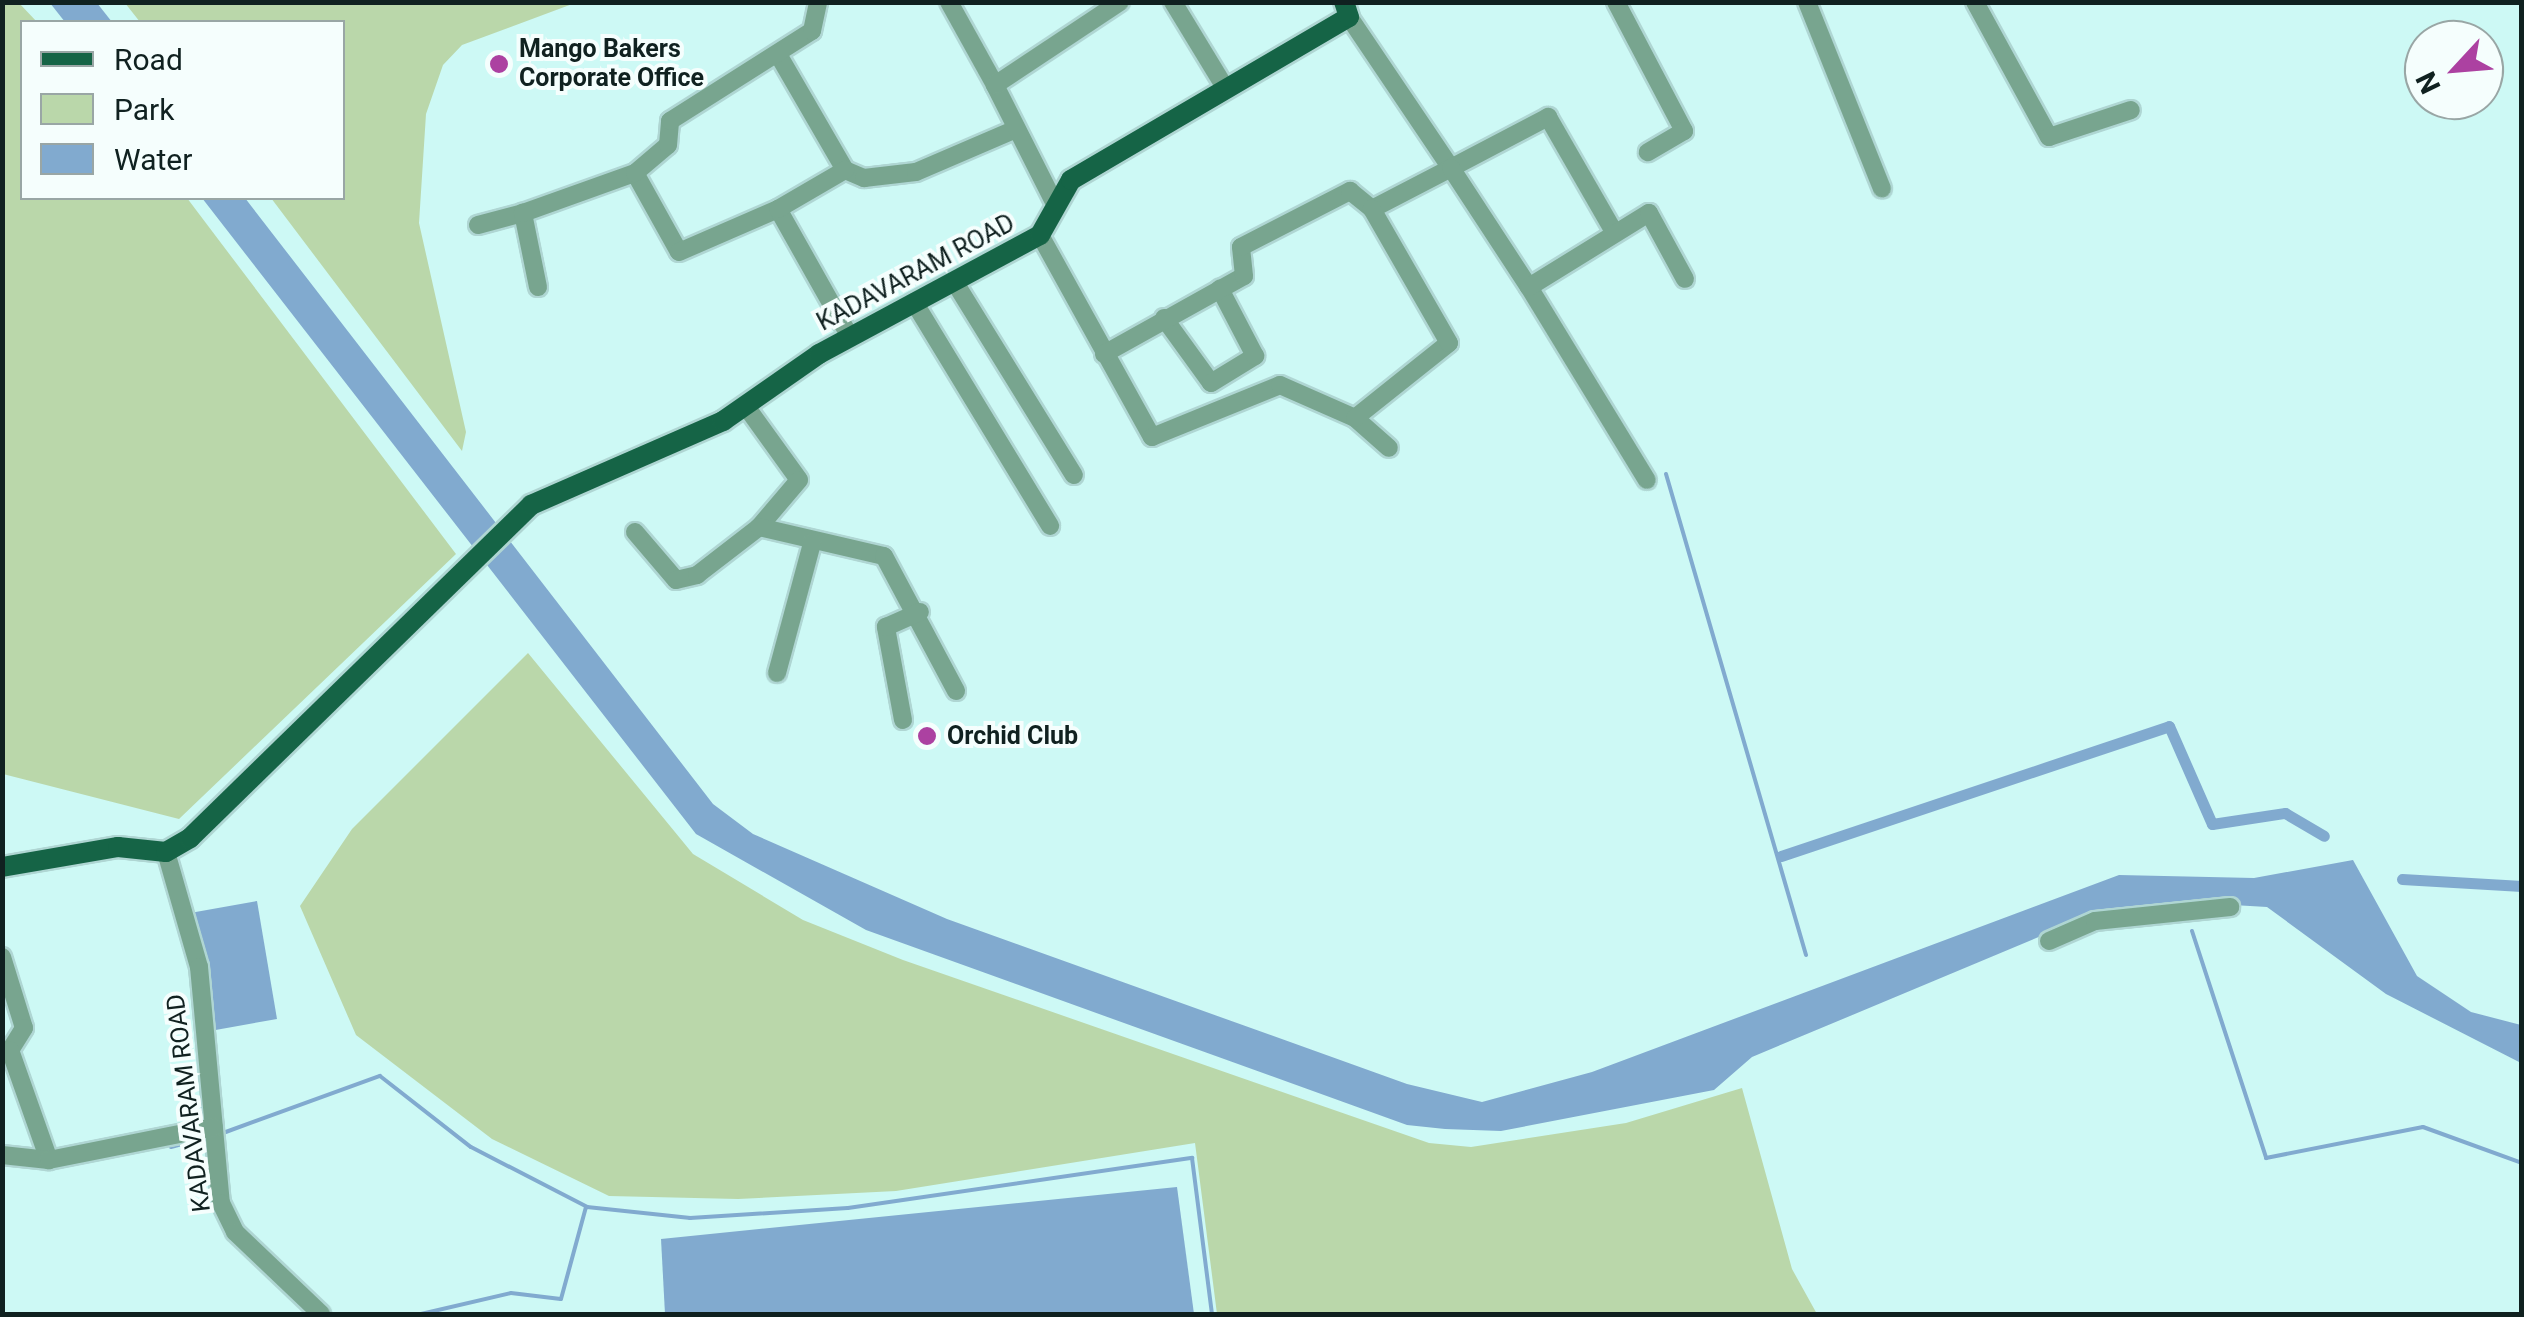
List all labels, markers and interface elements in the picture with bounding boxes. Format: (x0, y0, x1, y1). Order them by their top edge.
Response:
legend (20, 20, 345, 200)
north arrow (2404, 20, 2504, 120)
place label: Mango Bakers Corporate Office (519, 35, 704, 94)
text: Road (114, 42, 183, 77)
marker: Mango Bakers Corporate Office (488, 53, 510, 75)
text: N (2409, 66, 2448, 99)
text: Park (114, 92, 174, 127)
text: Water (114, 142, 192, 177)
street label: KADAVARAM ROAD (812, 208, 1020, 338)
place label: Orchid Club (947, 721, 1078, 751)
marker: Orchid Club (916, 725, 938, 747)
street label: KADAVARAM ROAD (161, 992, 217, 1214)

